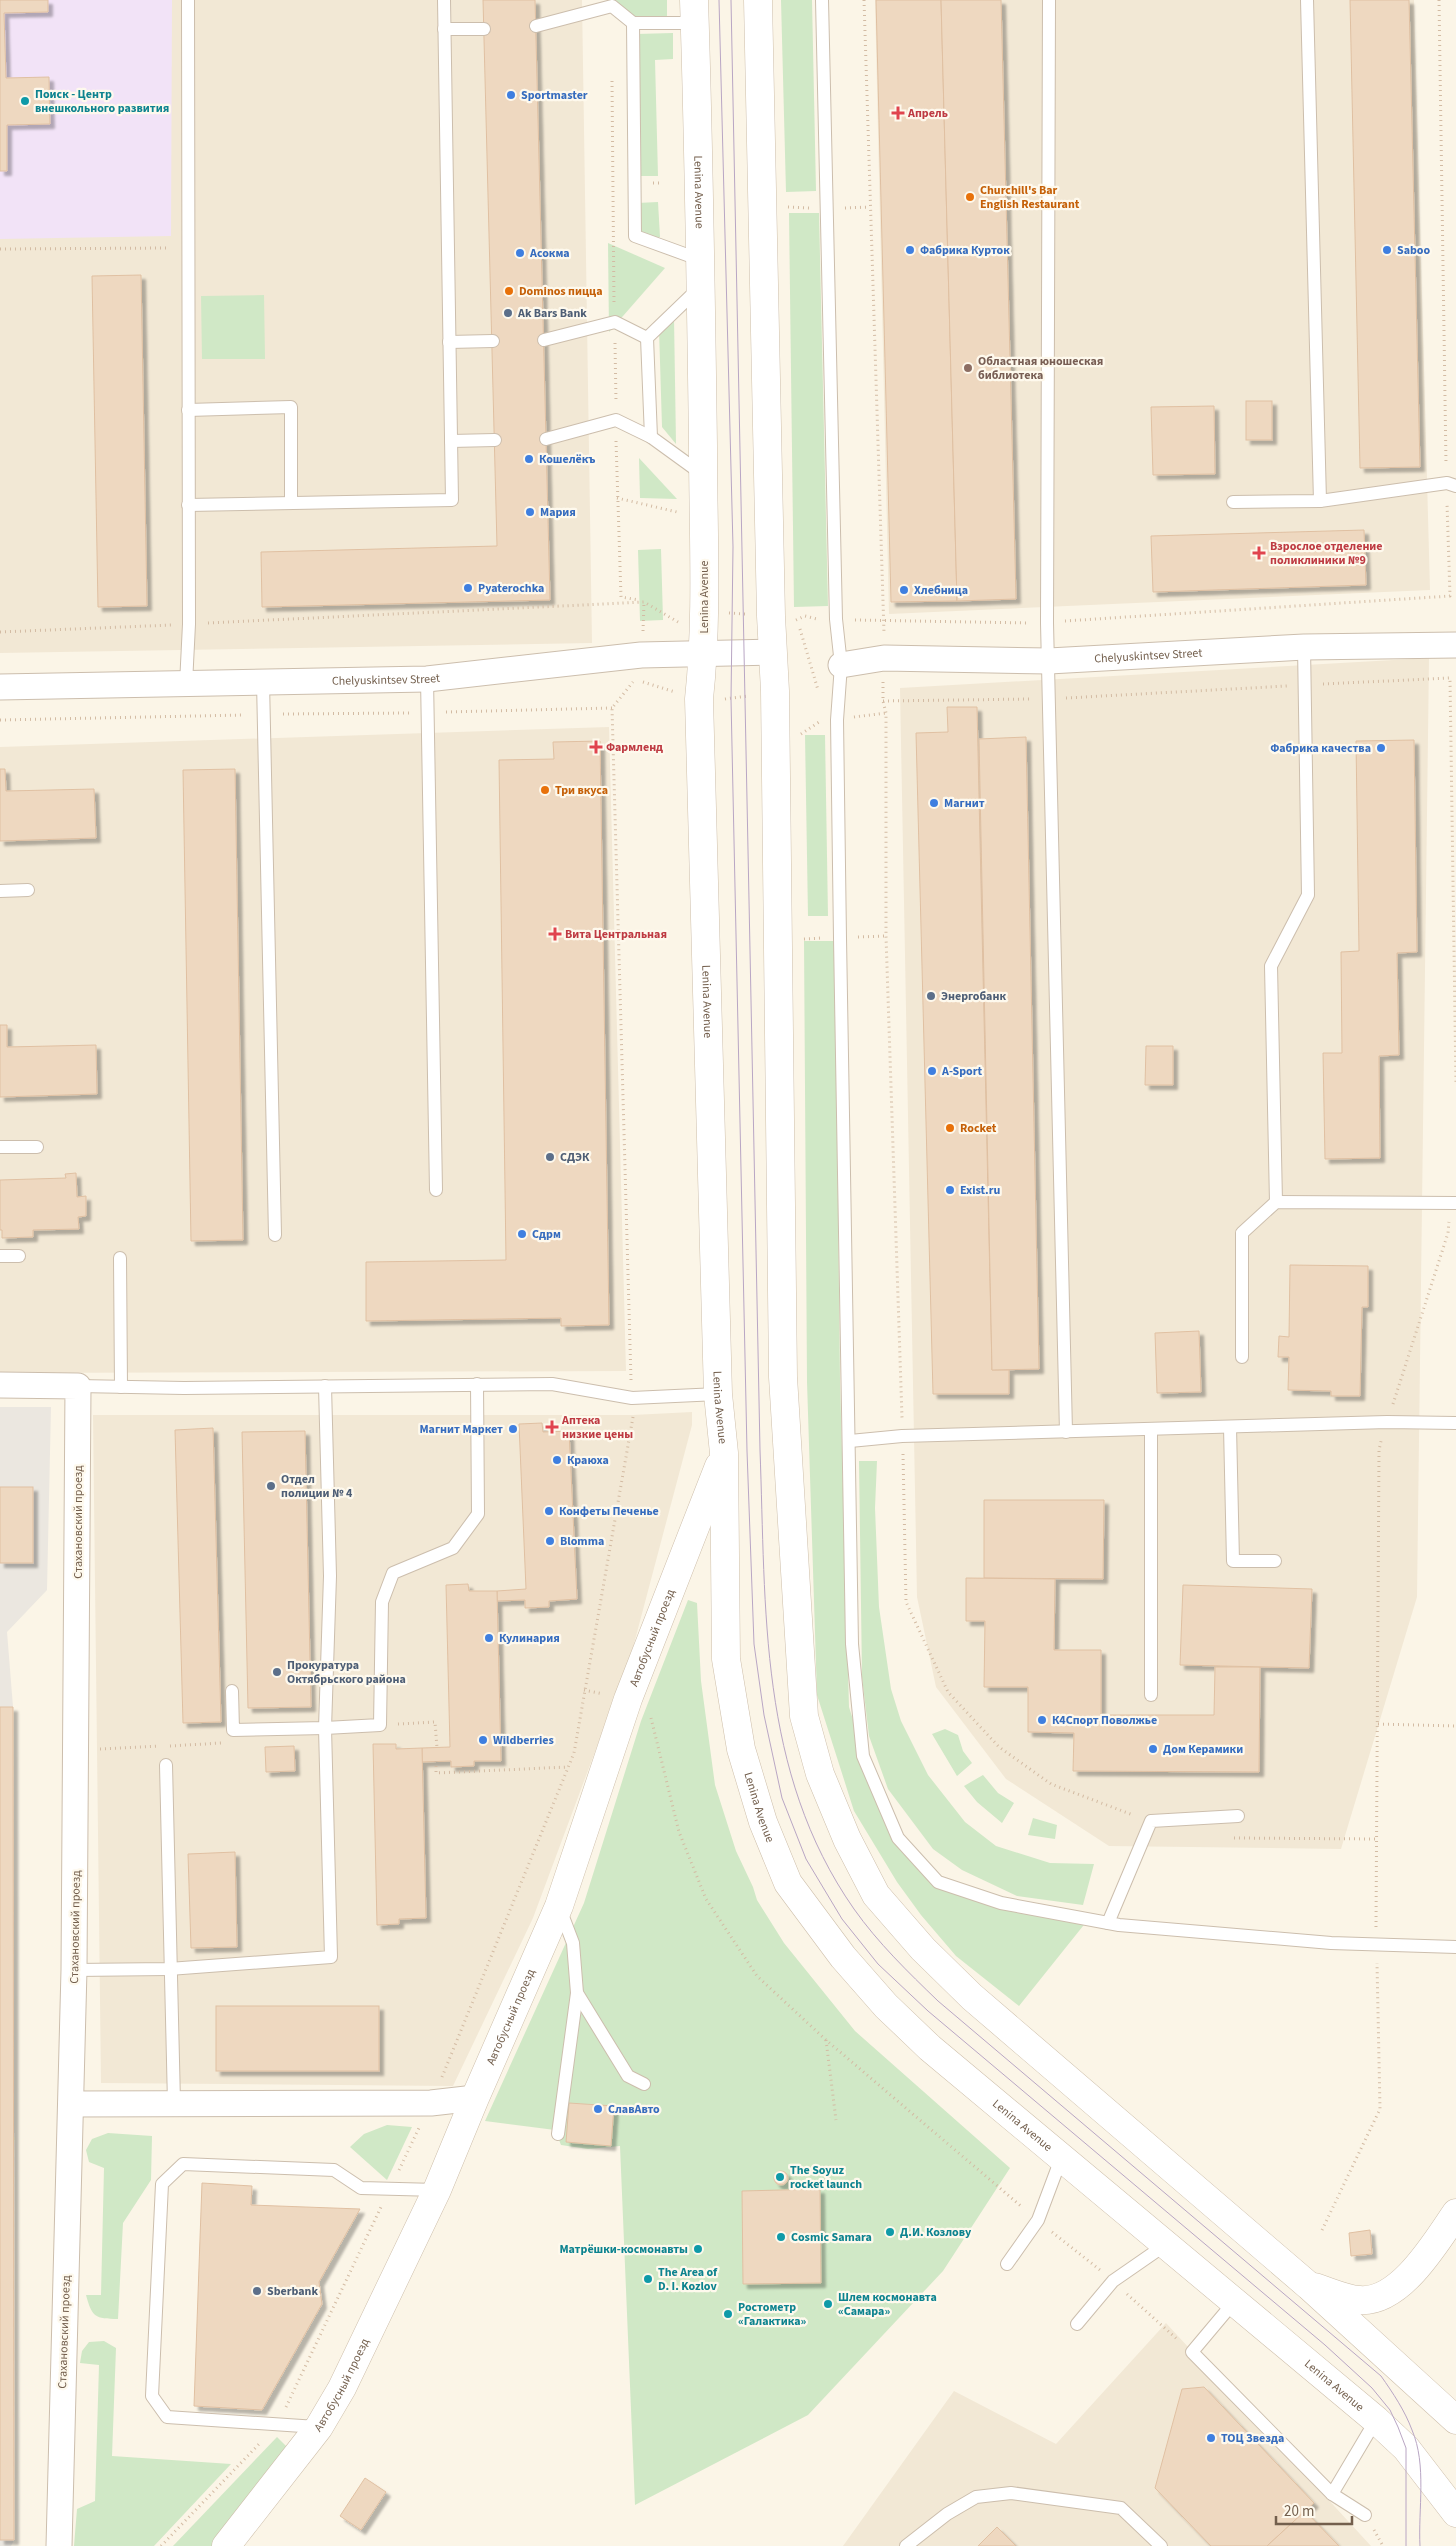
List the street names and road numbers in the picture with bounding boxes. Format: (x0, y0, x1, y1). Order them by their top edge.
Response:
street label: Lenina Avenue (689, 155, 708, 229)
street label: Lenina Avenue (696, 560, 713, 634)
street label: Chelyuskintsev Street (1094, 645, 1203, 668)
street label: Chelyuskintsev Street (332, 670, 441, 690)
street label: Lenina Avenue (697, 965, 716, 1039)
street label: Lenina Avenue (708, 1371, 731, 1445)
street label: Стахановский проезд (70, 1465, 87, 1579)
street label: Автобусный проезд (626, 1586, 679, 1689)
street label: Lenina Avenue (739, 1770, 778, 1845)
street label: Стахановский проезд (66, 1870, 85, 1984)
street label: Автобусный проезд (482, 1966, 540, 2068)
street label: Lenina Avenue (989, 2096, 1056, 2156)
street label: Стахановский проезд (54, 2274, 75, 2389)
street label: Автобусный проезд (310, 2335, 374, 2435)
street label: Lenina Avenue (1300, 2356, 1368, 2416)

